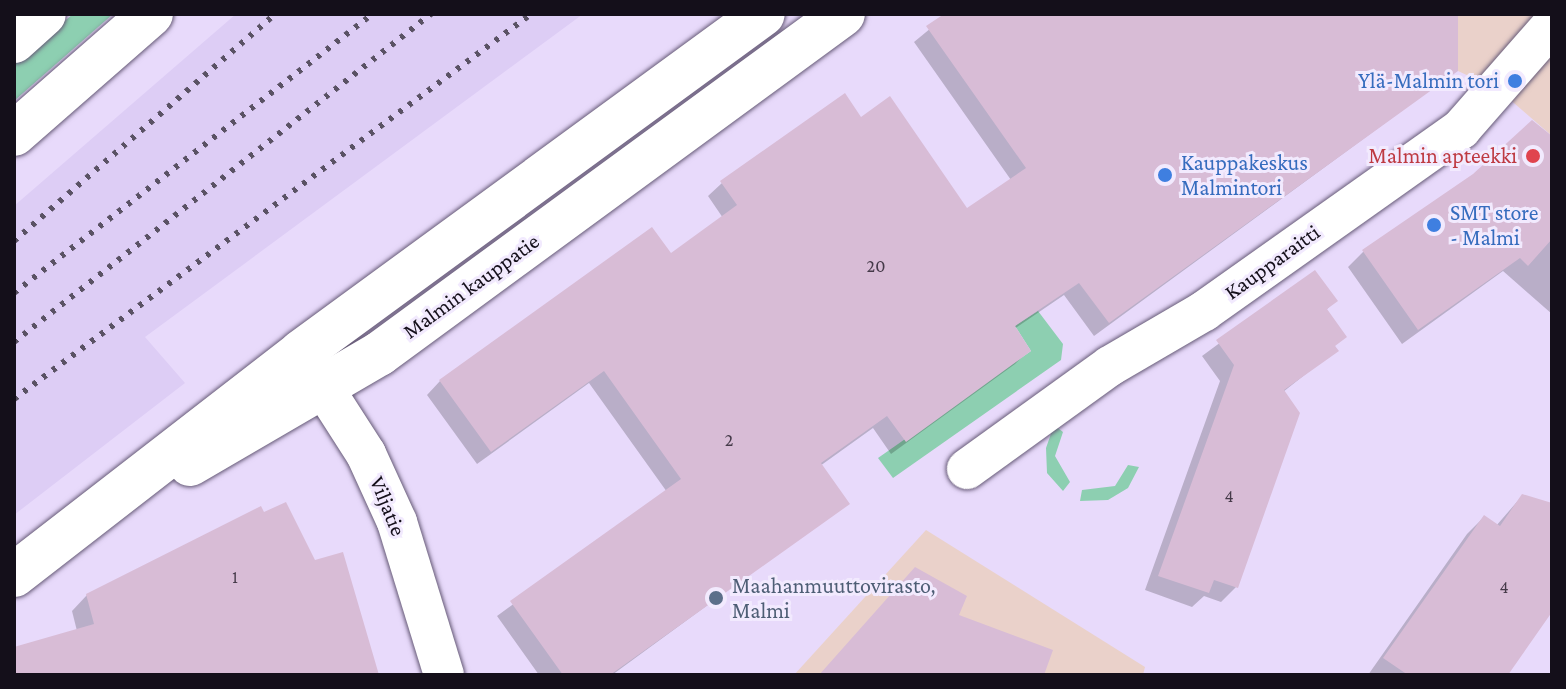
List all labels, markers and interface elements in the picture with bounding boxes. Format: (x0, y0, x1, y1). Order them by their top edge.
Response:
place label: Ylä-Malmin tori (1358, 68, 1499, 94)
marker: Ylä-Malmin tori (1506, 72, 1524, 90)
place label: Malmin apteekki (1368, 143, 1517, 169)
marker: Malmin apteekki (1524, 147, 1542, 165)
place label: Kauppakeskus Malmintori (1181, 149, 1308, 200)
marker: Kauppakeskus Malmintori (1156, 166, 1174, 184)
place label: SMT store - Malmi (1450, 199, 1538, 250)
marker: SMT store - Malmi (1425, 216, 1443, 234)
street label: Kaupparaitti (1219, 219, 1325, 305)
street label: Malmin kauppatie (398, 228, 544, 344)
house number: 20 (867, 255, 885, 277)
house number: 2 (725, 429, 733, 451)
street label: Viljatie (364, 472, 412, 540)
house number: 4 (1224, 485, 1234, 507)
house number: 1 (232, 566, 238, 588)
place label: Maahanmuuttovirasto, Malmi (732, 572, 936, 624)
house number: 4 (1499, 576, 1509, 598)
marker: Maahanmuuttovirasto, Malmi (707, 589, 725, 607)

